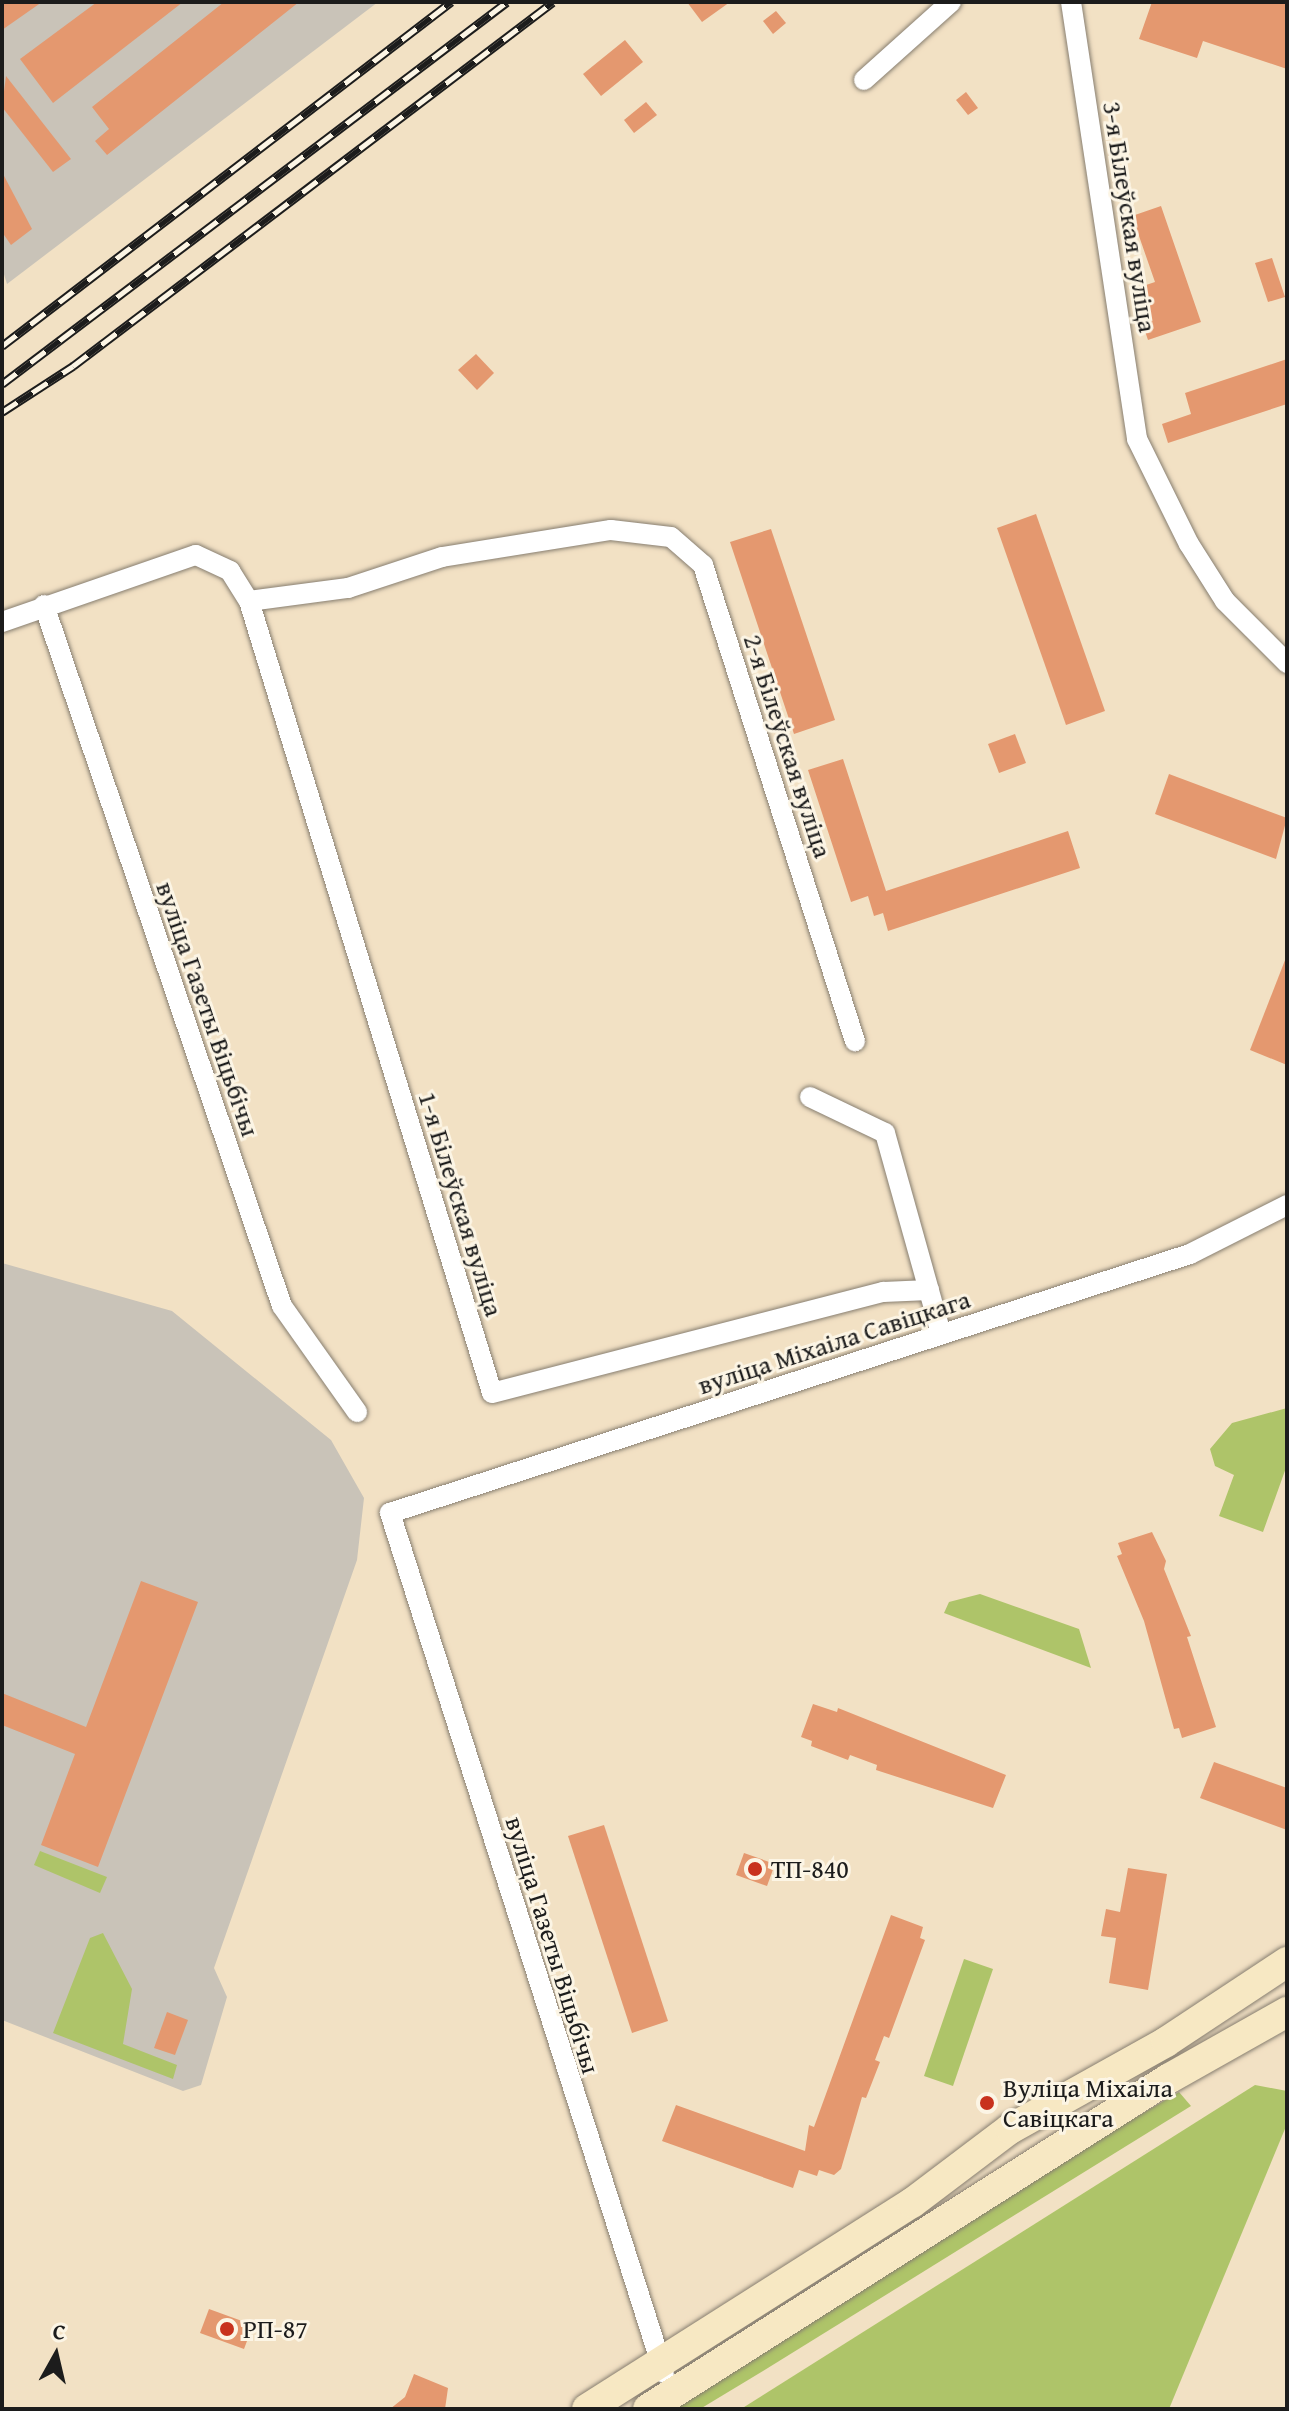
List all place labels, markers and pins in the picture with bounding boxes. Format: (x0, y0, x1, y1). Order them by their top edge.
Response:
place label: ТП-840 (771, 1853, 849, 1885)
marker: ТП-840 (746, 1860, 764, 1878)
place label: Вуліца Міхаіла Савіцкага (1003, 2072, 1173, 2134)
marker: Вуліца Міхаіла Савіцкага (978, 2094, 996, 2112)
place label: РП-87 (243, 2313, 308, 2345)
marker: РП-87 (218, 2320, 236, 2338)

